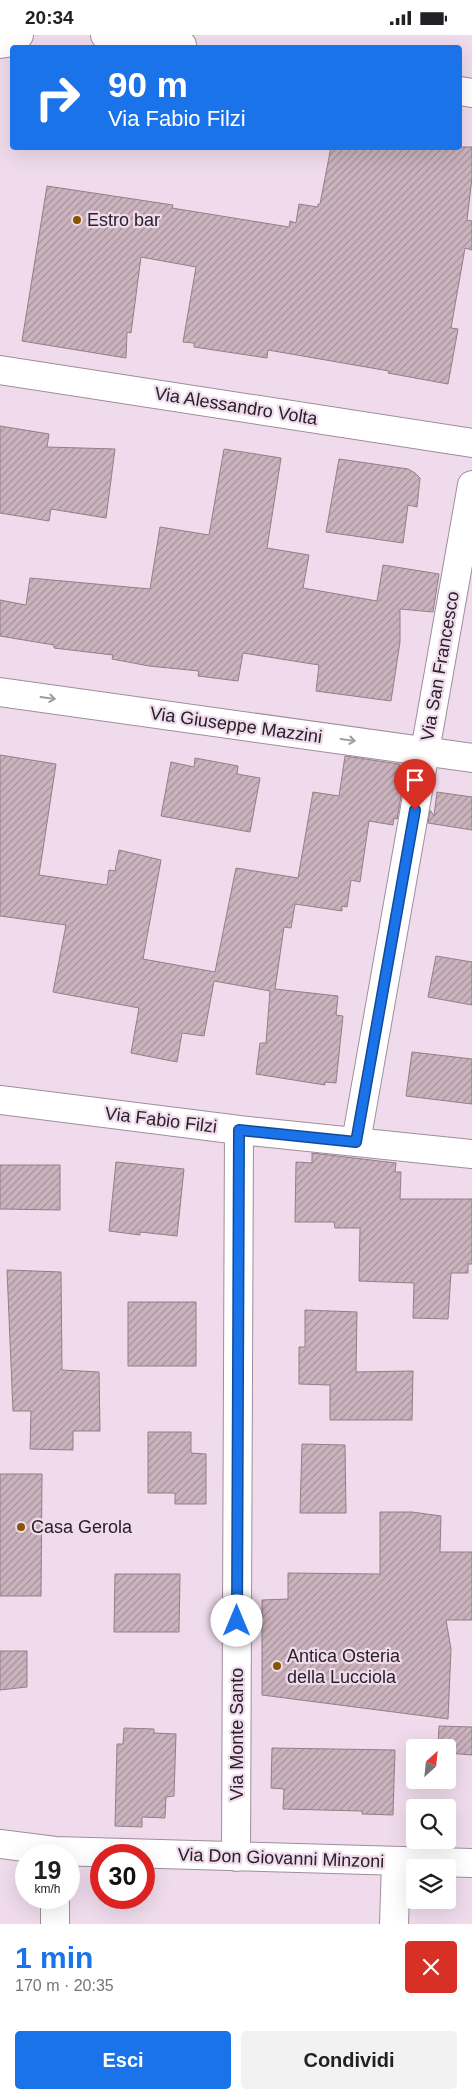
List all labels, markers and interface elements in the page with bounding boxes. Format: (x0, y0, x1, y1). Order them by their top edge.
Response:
text: 20:34 (25, 7, 74, 28)
icon: right (25, 65, 90, 130)
text: 90 m (108, 65, 188, 104)
text: Via Fabio Filzi (108, 106, 246, 131)
place label: Estro bar (87, 210, 160, 230)
marker: Estro bar (71, 214, 83, 226)
street label: Via Alessandro Volta (153, 383, 320, 429)
street label: Via San Francesco (417, 590, 463, 742)
one-way arrow (40, 694, 56, 704)
street label: Via Giuseppe Mazzini (149, 703, 323, 747)
one-way arrow (340, 735, 356, 745)
pin (394, 759, 436, 810)
icon: arrive (401, 766, 429, 794)
street label: Via Fabio Filzi (104, 1103, 218, 1137)
place label: Casa Gerola (31, 1517, 133, 1537)
marker: Casa Gerola (15, 1521, 27, 1533)
position arrow (210, 1594, 262, 1646)
place label: Antica Osteria della Lucciola (287, 1646, 401, 1687)
marker: Antica Osteria della Lucciola (271, 1660, 283, 1672)
street label: Via Monte Santo (227, 1668, 247, 1800)
north arrow (406, 1739, 456, 1789)
map controls (406, 1739, 456, 1909)
button: search (406, 1799, 456, 1849)
speed limit sign: 30 (90, 1844, 155, 1909)
street label: Via Don Giovanni Minzoni (177, 1844, 385, 1872)
text: 19 (34, 1856, 61, 1884)
button: layers (406, 1859, 456, 1909)
text: km/h (34, 1882, 61, 1896)
text: 1 min (15, 1941, 93, 1974)
button: close (405, 1941, 457, 1993)
text: 170 m · 20:35 (15, 1977, 114, 1994)
button: Esci (15, 2031, 231, 2089)
button: Condividi (241, 2031, 457, 2089)

